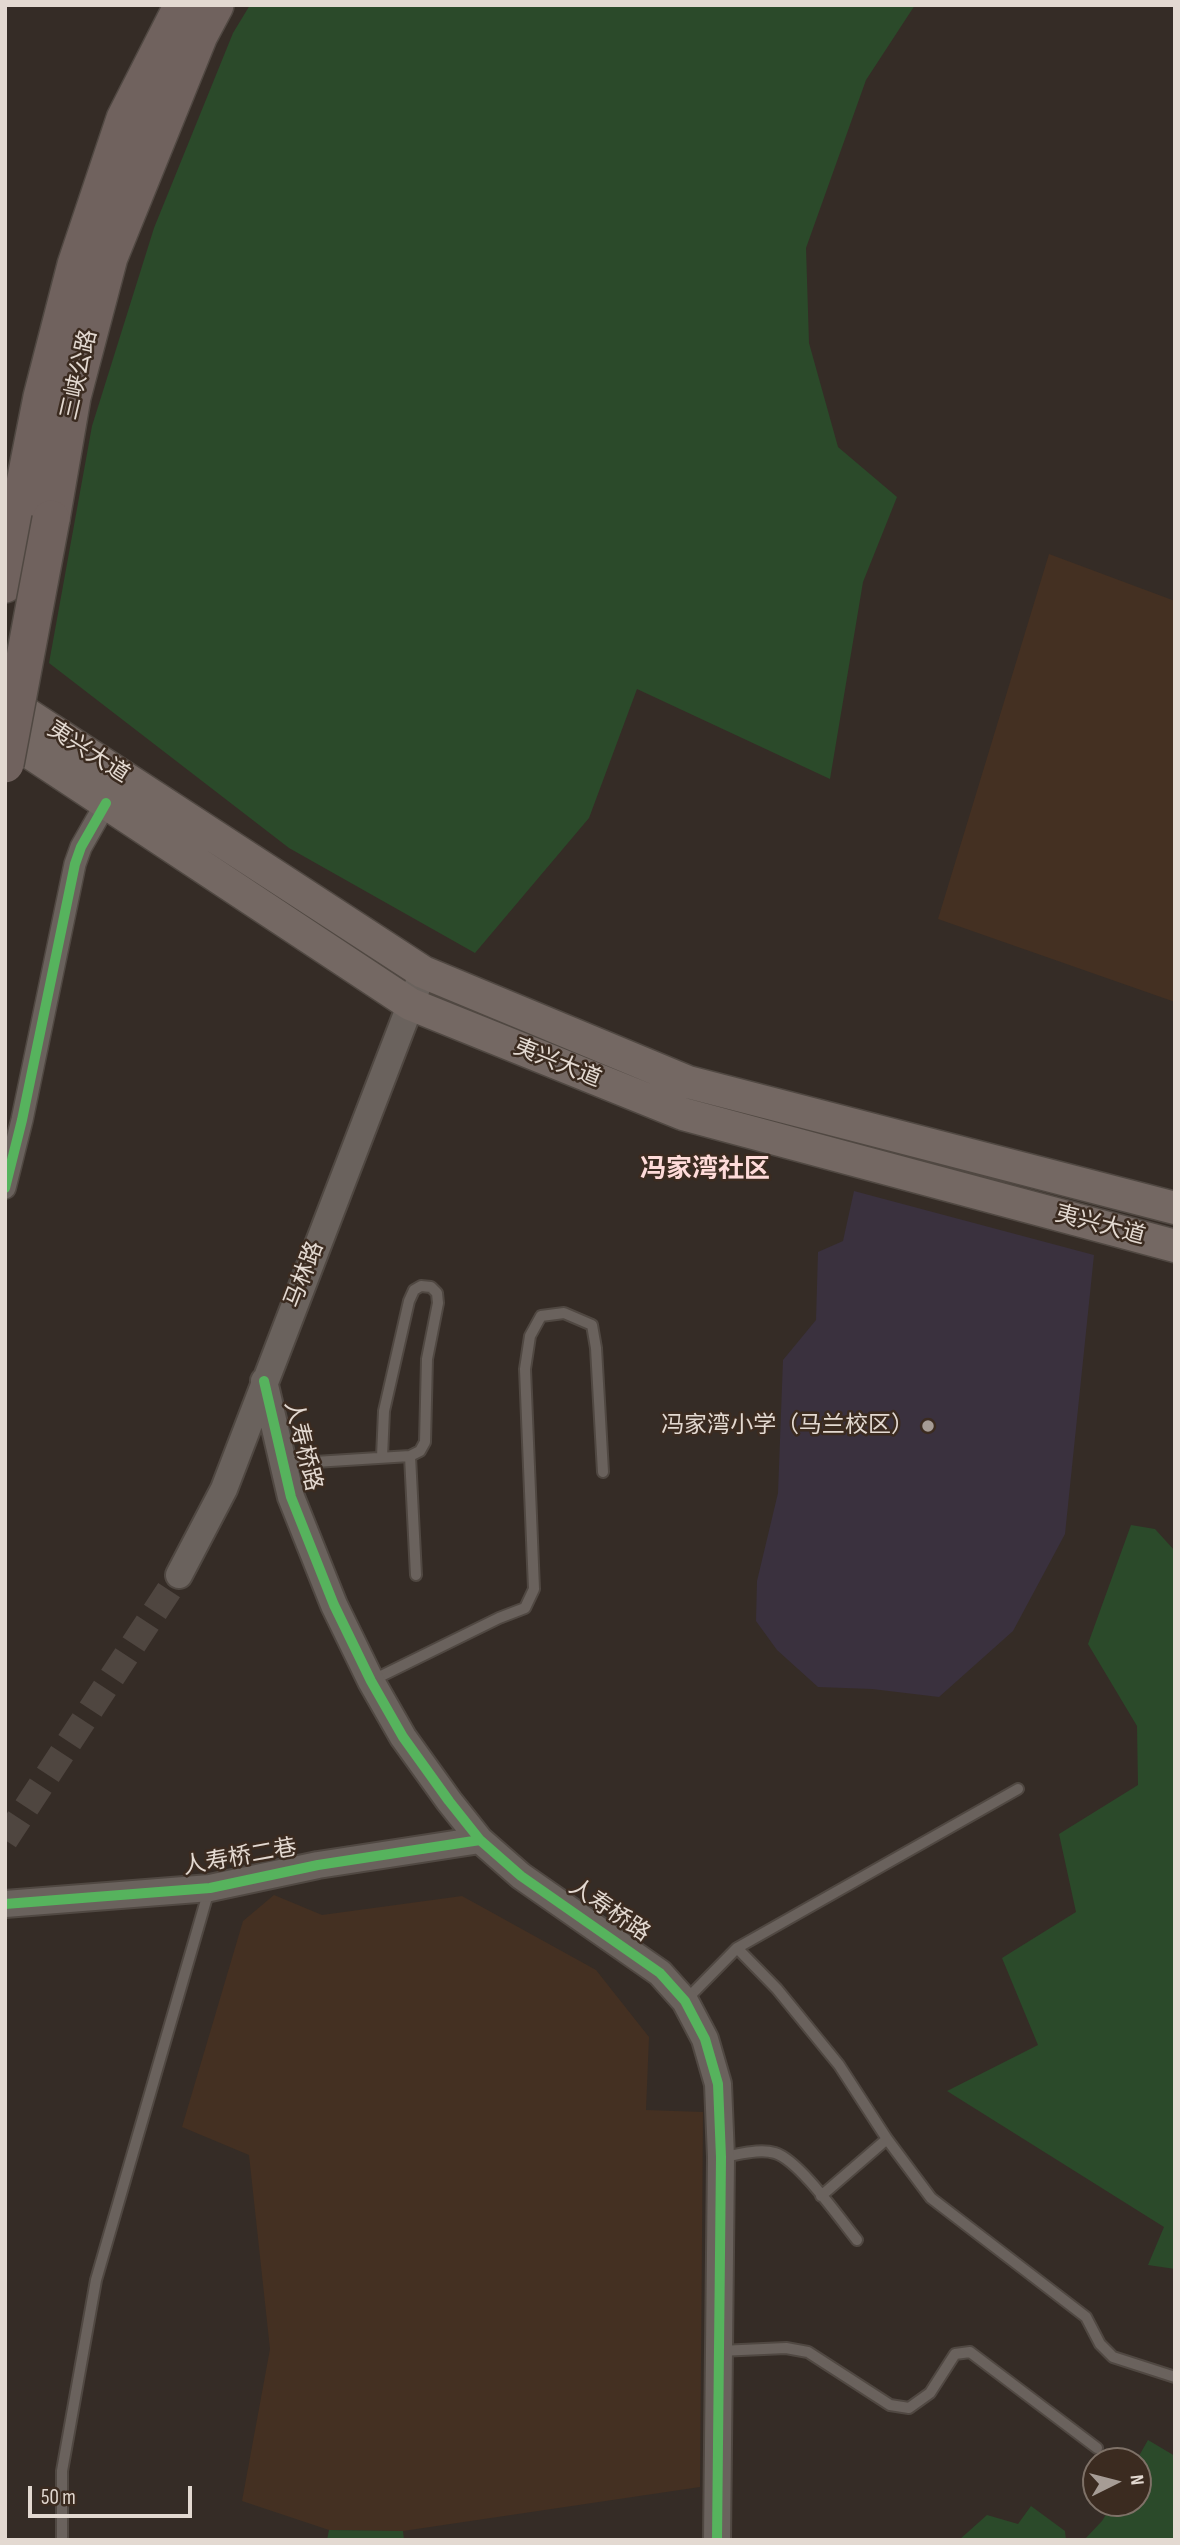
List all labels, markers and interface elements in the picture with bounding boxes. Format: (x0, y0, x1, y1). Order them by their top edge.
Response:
street label: 三峡公路 (56, 327, 104, 423)
street label: 夷兴大道 (42, 716, 134, 790)
street label: 夷兴大道 (509, 1034, 605, 1094)
district label: 冯家湾社区 (640, 1154, 770, 1186)
street label: 夷兴大道 (1052, 1201, 1148, 1251)
street label: 马林路 (280, 1238, 330, 1312)
street label: 人寿桥路 (277, 1398, 327, 1494)
place label: 冯家湾小学（马兰校区） (661, 1412, 914, 1440)
marker: 冯家湾小学（马兰校区） (920, 1418, 936, 1434)
street label: 人寿桥二巷 (181, 1834, 299, 1882)
street label: 人寿桥路 (563, 1874, 655, 1948)
north arrow (1082, 2447, 1152, 2517)
scale bar (32, 2472, 196, 2516)
text: N (1124, 2474, 1148, 2486)
text: 50 m (41, 2485, 76, 2510)

